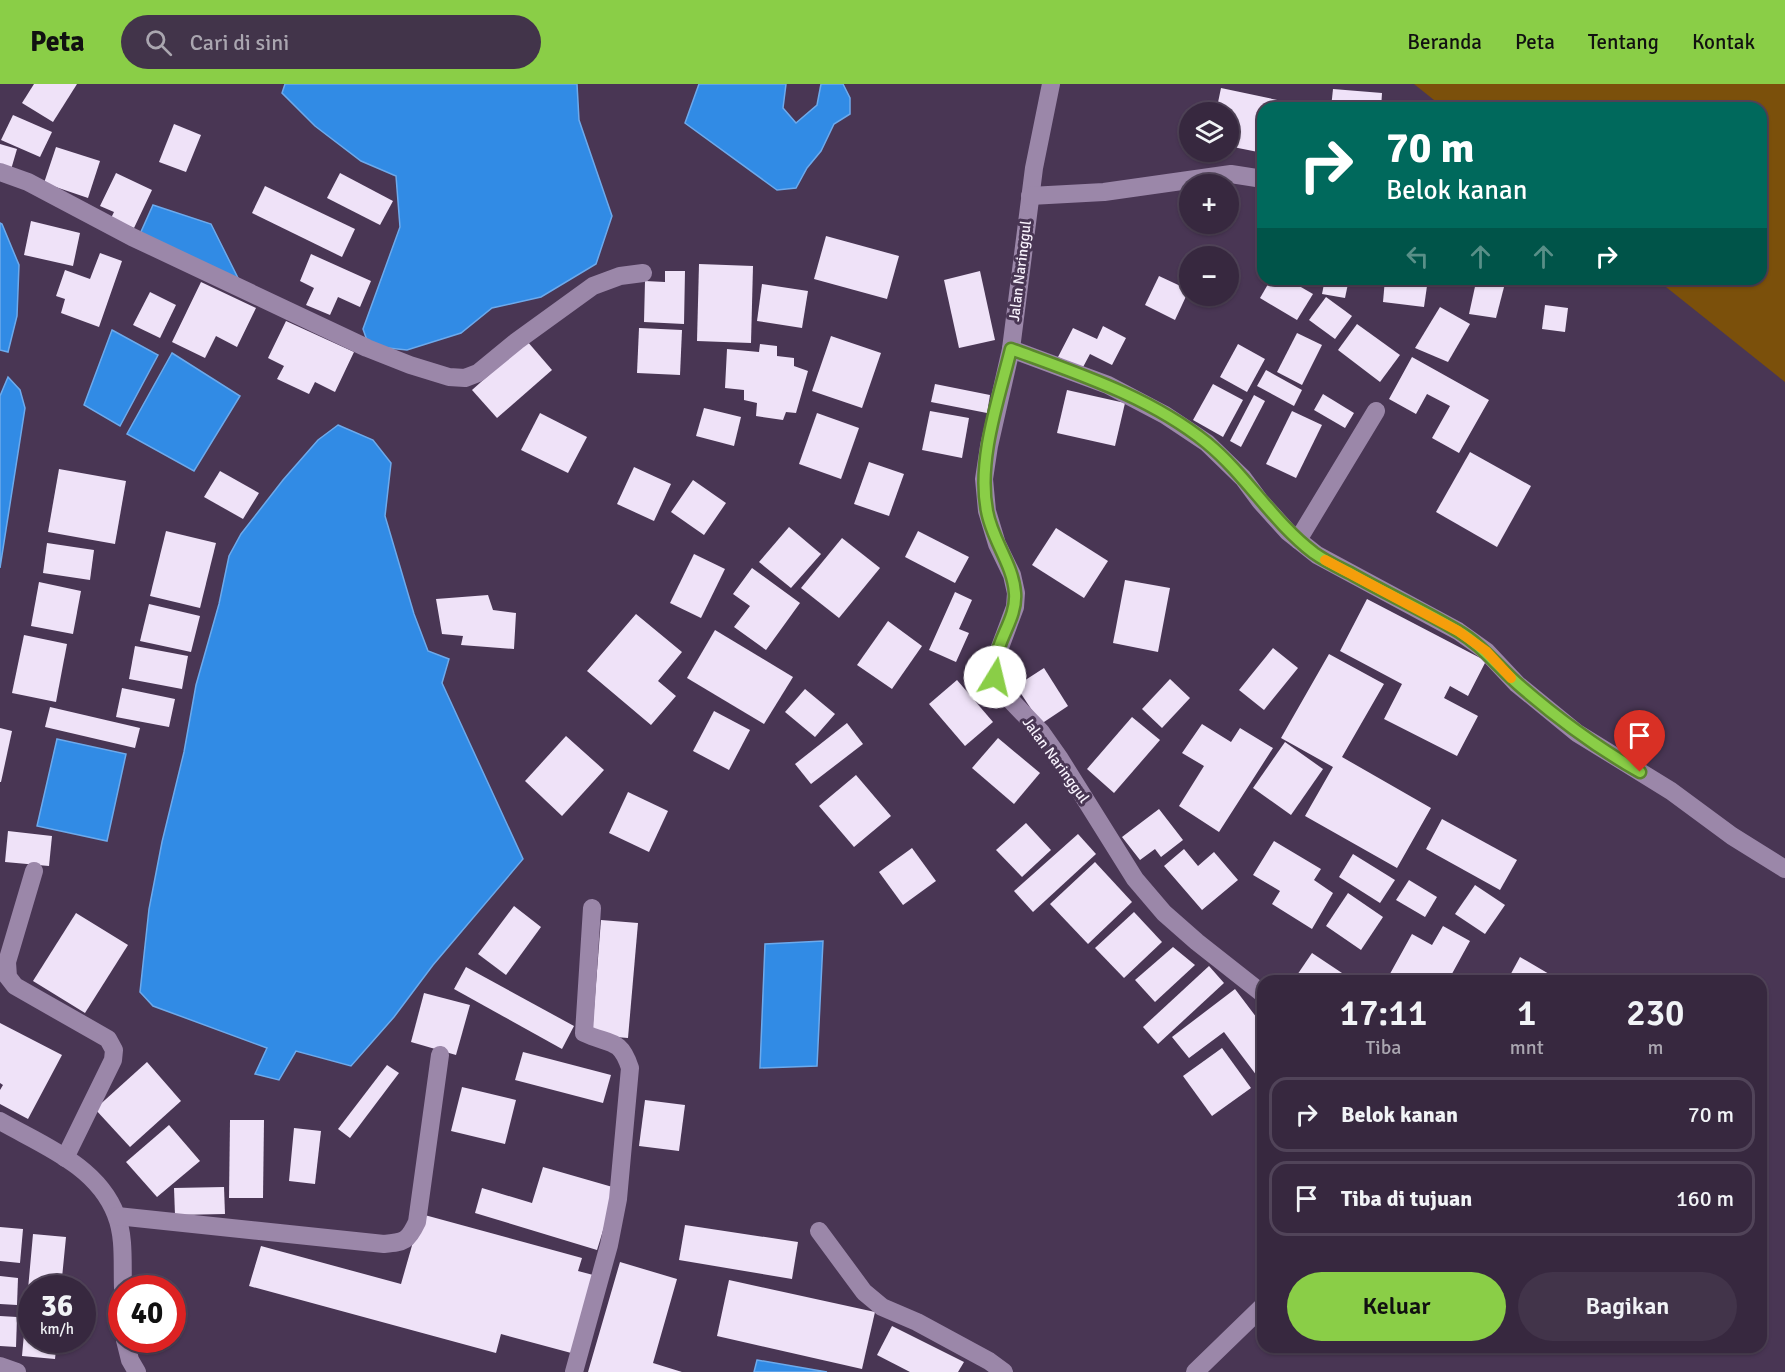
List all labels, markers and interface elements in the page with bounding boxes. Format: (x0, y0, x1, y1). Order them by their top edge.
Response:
search box (121, 15, 541, 69)
text: Peta (30, 25, 85, 59)
icon: search (142, 26, 175, 59)
text: Cari di sini (190, 29, 289, 56)
text: Beranda (1407, 29, 1482, 55)
text: Peta (1515, 29, 1555, 55)
text: Tentang (1588, 29, 1659, 55)
text: Kontak (1692, 29, 1755, 55)
map controls (1179, 102, 1239, 306)
button: layers (1179, 102, 1239, 162)
text: 70 m (1386, 123, 1475, 174)
icon: right (1287, 126, 1365, 204)
button: + (1179, 174, 1239, 234)
text: Belok kanan (1386, 174, 1527, 207)
street label: Jalan Naringgul (1005, 219, 1035, 323)
icon: left (1401, 240, 1434, 273)
icon: ahead (1464, 240, 1497, 273)
icon: ahead (1527, 240, 1560, 273)
icon: right (1590, 240, 1623, 273)
button: − (1179, 246, 1239, 306)
position arrow (963, 645, 1027, 709)
pin (1614, 710, 1665, 772)
street label: Jalan Naringgul (1019, 714, 1093, 806)
icon: arrive (1623, 719, 1656, 752)
text: 17:11 (1339, 991, 1427, 1036)
text: 1 (1517, 991, 1537, 1036)
text: 230 (1626, 991, 1685, 1036)
text: Tiba (1365, 1035, 1401, 1060)
text: mnt (1510, 1035, 1544, 1060)
text: m (1647, 1035, 1663, 1060)
icon: right (1290, 1098, 1323, 1131)
text: Belok kanan (1341, 1101, 1458, 1128)
text: 70 m (1688, 1101, 1734, 1128)
icon: arrive (1290, 1182, 1323, 1215)
text: Tiba di tujuan (1341, 1185, 1472, 1212)
text: 160 m (1676, 1185, 1734, 1212)
button: Keluar (1287, 1272, 1506, 1341)
button: Bagikan (1518, 1272, 1737, 1341)
speed limit sign: 40 (108, 1275, 186, 1353)
text: 36 (41, 1288, 73, 1325)
text: km/h (40, 1320, 74, 1338)

